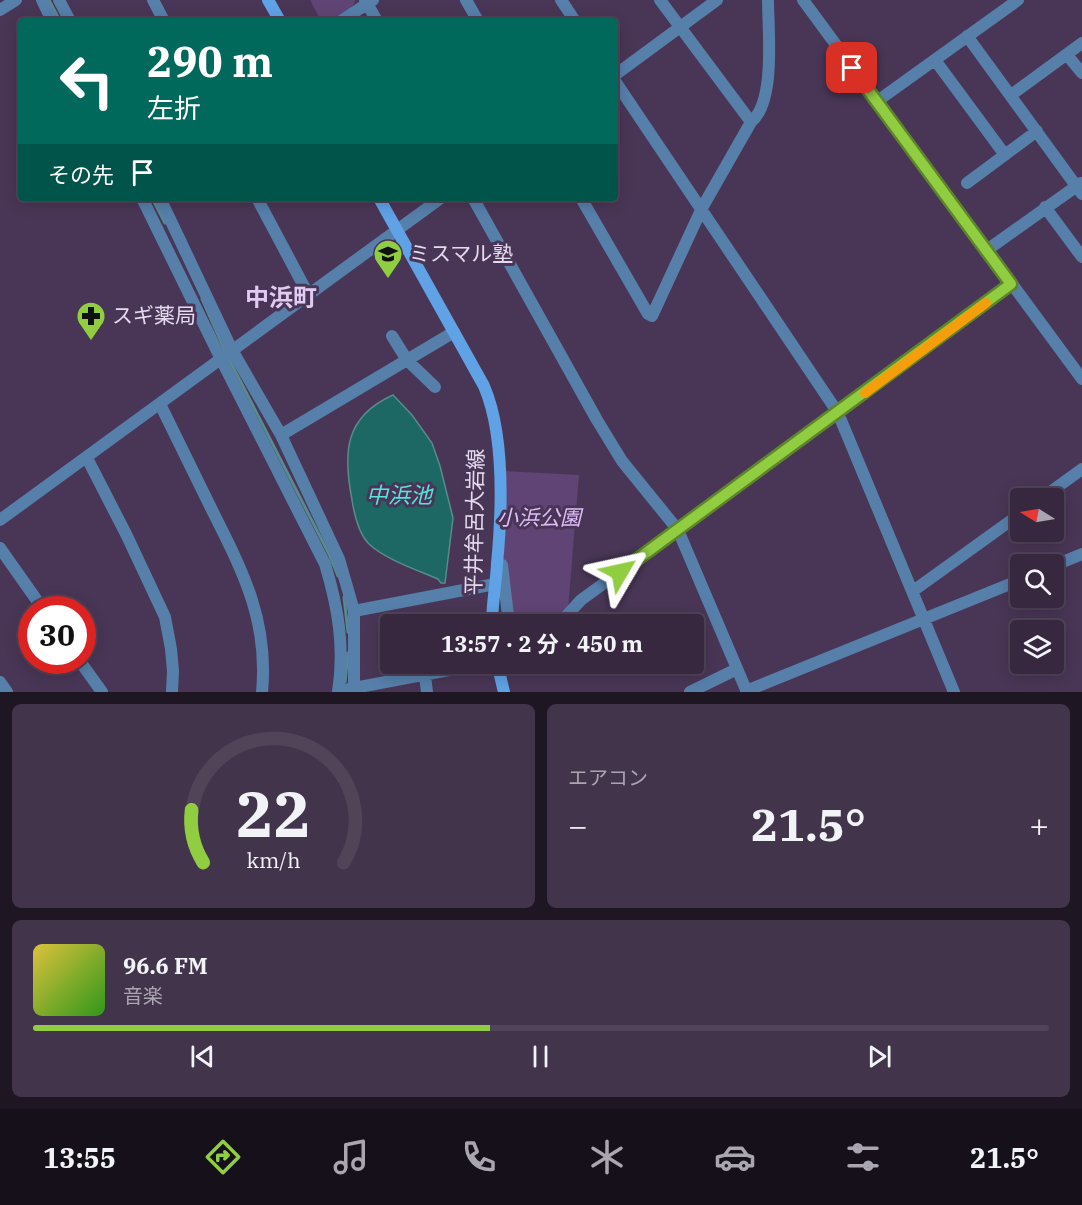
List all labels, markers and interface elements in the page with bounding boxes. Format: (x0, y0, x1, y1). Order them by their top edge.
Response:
text: 290 m (147, 34, 273, 89)
icon: left (48, 42, 126, 120)
pin (826, 42, 877, 93)
icon: arrive (835, 51, 868, 84)
text: 左折 (147, 90, 201, 125)
icon: arrive (126, 156, 159, 189)
text: その先 (48, 160, 114, 189)
school or university icon: ミスマル塾 (372, 238, 404, 280)
place label: ミスマル塾 (409, 239, 513, 267)
district label: 中浜町 (245, 281, 317, 313)
pharmacy icon: スギ薬局 (75, 300, 107, 342)
place label: スギ薬局 (112, 301, 196, 329)
street label: 平井牟呂大岩線 (459, 448, 489, 596)
water label: 中浜池 (366, 480, 434, 509)
north arrow (1010, 488, 1064, 542)
map controls (1010, 488, 1064, 674)
park label: 小浜公園 (497, 503, 584, 531)
position arrow (588, 540, 652, 604)
button: search (1010, 554, 1064, 608)
speed limit sign: 30 (18, 596, 96, 674)
button: layers (1010, 620, 1064, 674)
text: 13:57 · 2 分 · 450 m (441, 629, 643, 658)
text: エアコン (568, 764, 648, 791)
text: 22 (236, 773, 311, 854)
text: 21.5° (751, 795, 866, 853)
text: − (568, 804, 588, 847)
text: + (1029, 804, 1049, 847)
text: km/h (246, 846, 301, 874)
text: 96.6 FM (123, 951, 208, 980)
text: 音楽 (123, 982, 163, 1009)
icon: previous (186, 1040, 219, 1073)
icon: pause (524, 1040, 557, 1073)
icon: next (863, 1040, 896, 1073)
icon: directions (202, 1136, 244, 1178)
icon: music (330, 1136, 372, 1178)
icon: phone (458, 1136, 500, 1178)
icon: climate (586, 1136, 628, 1178)
icon: car (714, 1136, 756, 1178)
icon: filters (842, 1136, 884, 1178)
text: 13:55 (43, 1140, 116, 1175)
text: 21.5° (970, 1140, 1039, 1175)

